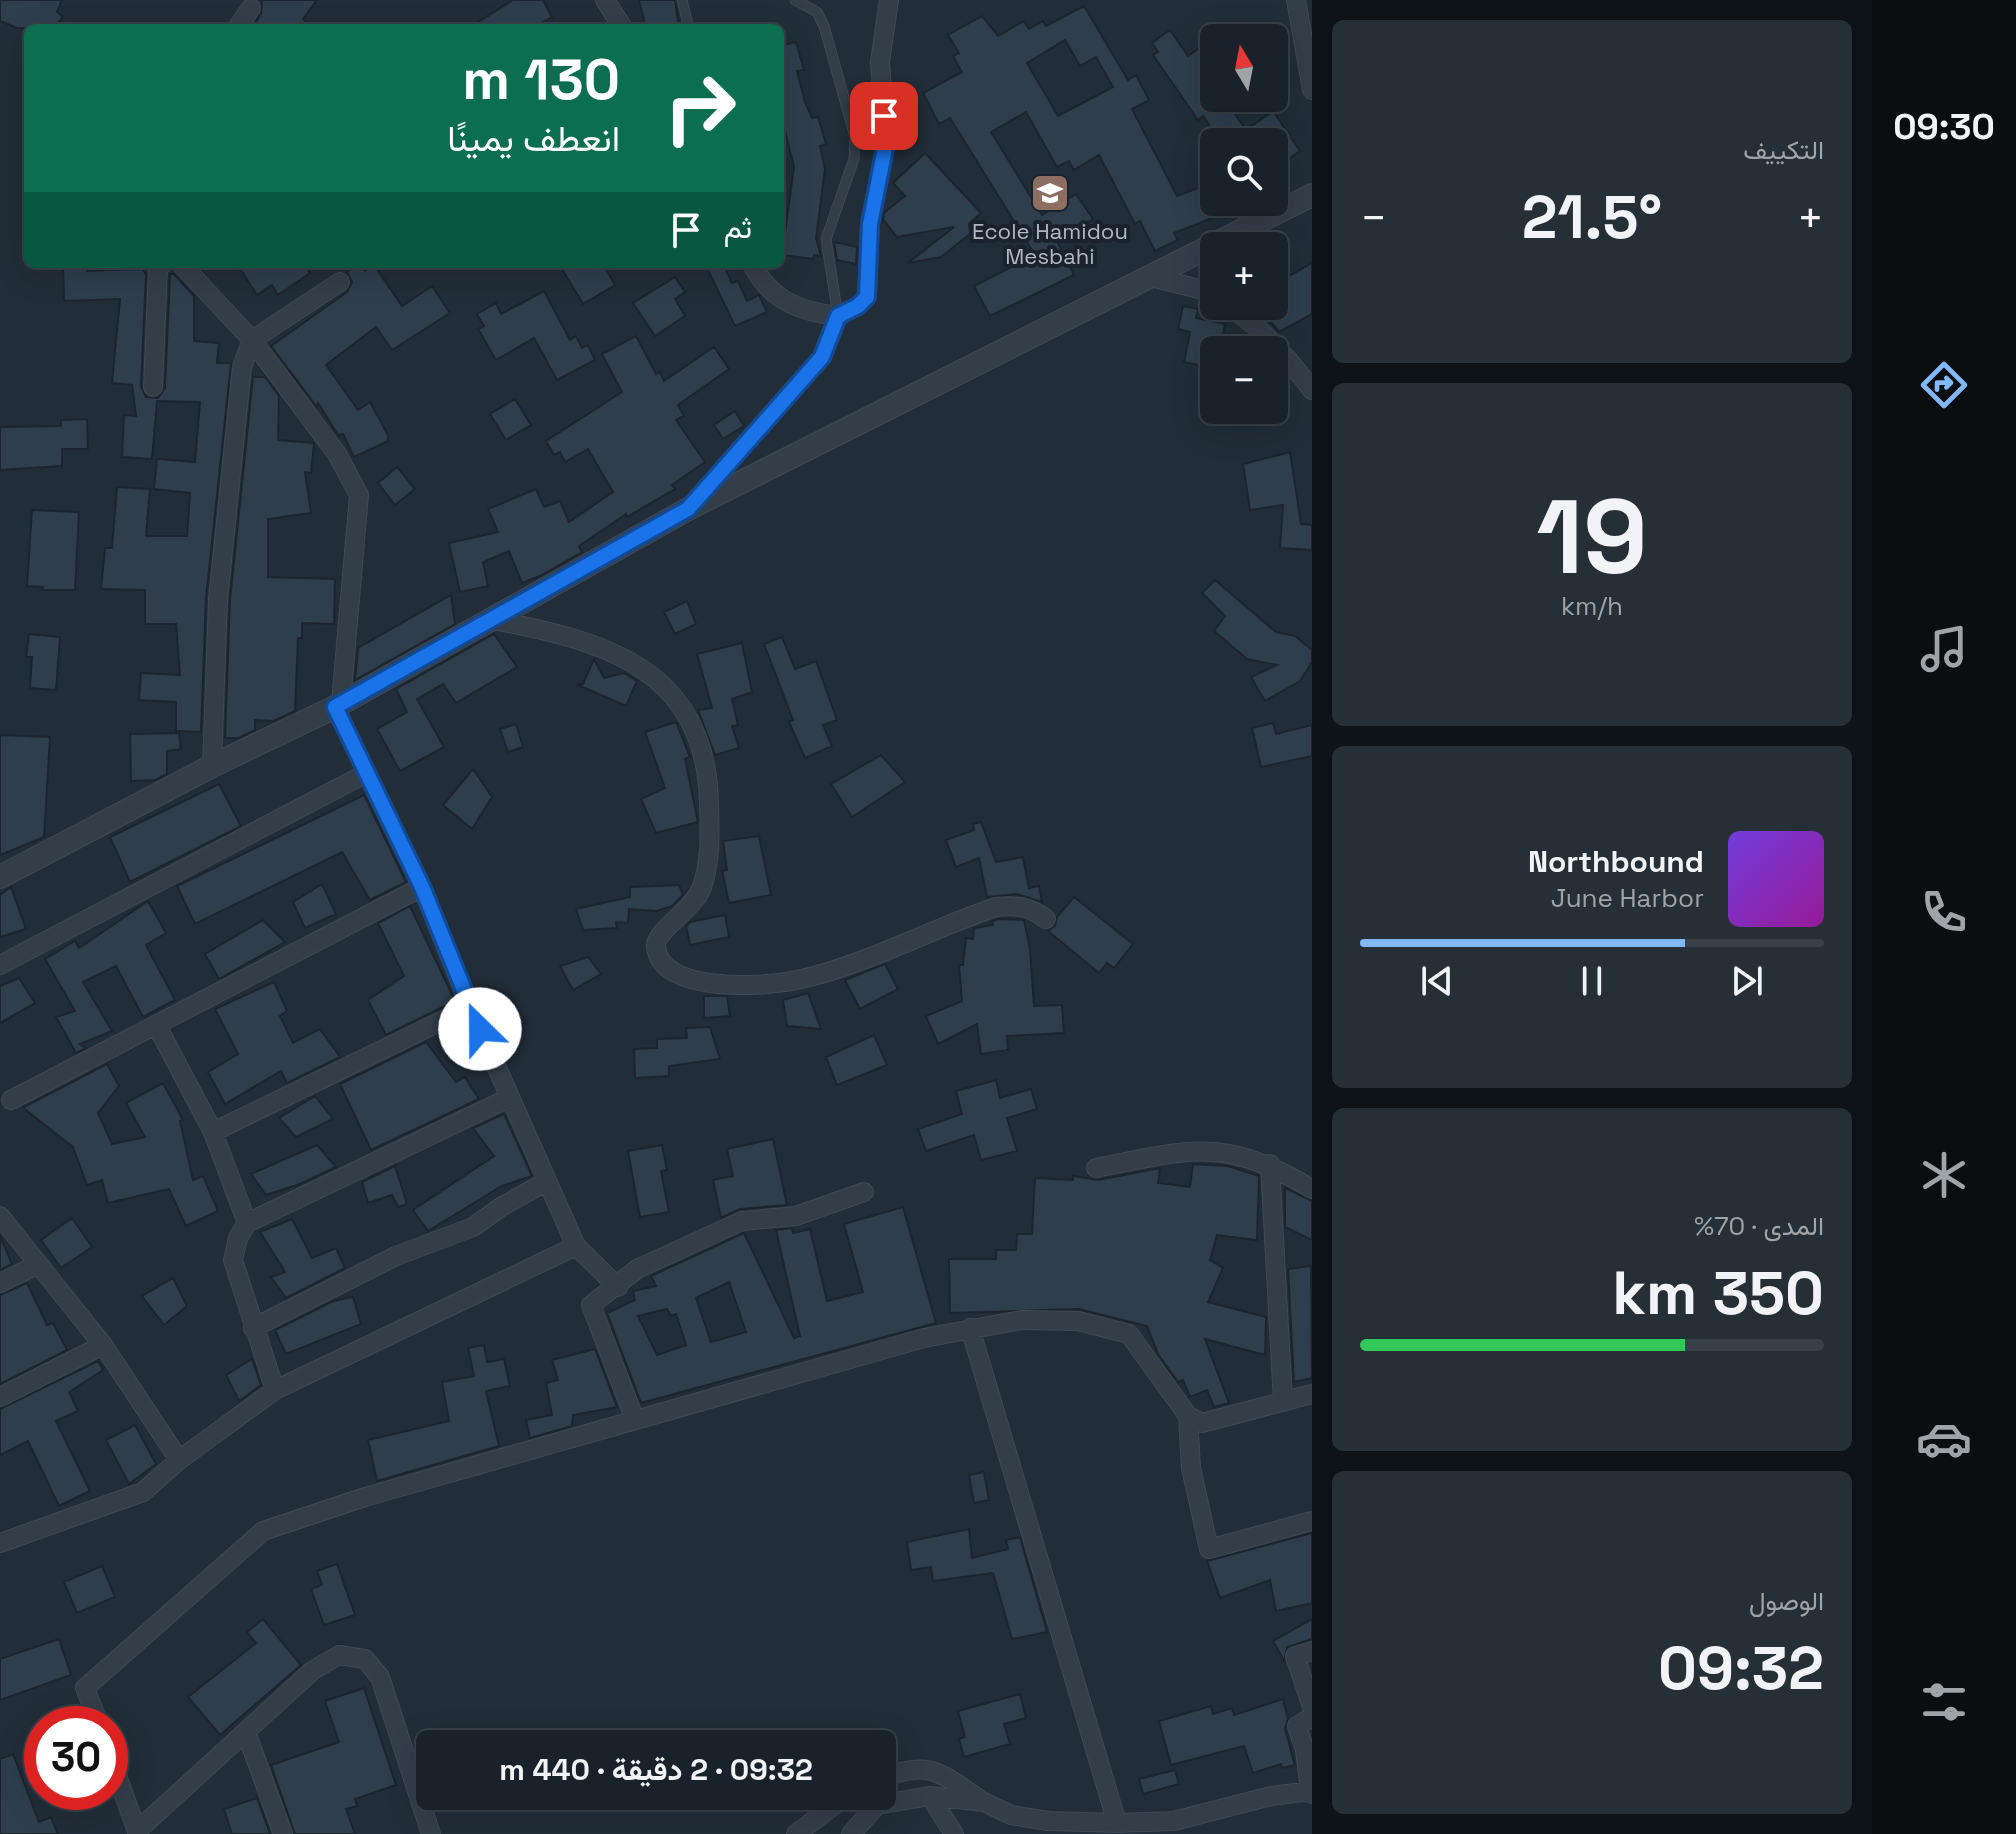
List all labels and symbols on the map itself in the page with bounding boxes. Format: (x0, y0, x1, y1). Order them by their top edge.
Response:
north arrow (1200, 24, 1288, 112)
pin (850, 82, 918, 150)
school or university icon: Ecole Hamidou Mesbahi (1029, 172, 1071, 214)
place label: Ecole Hamidou Mesbahi (972, 217, 1128, 270)
position arrow (438, 987, 522, 1071)
speed limit sign: 30 (24, 1706, 128, 1810)

